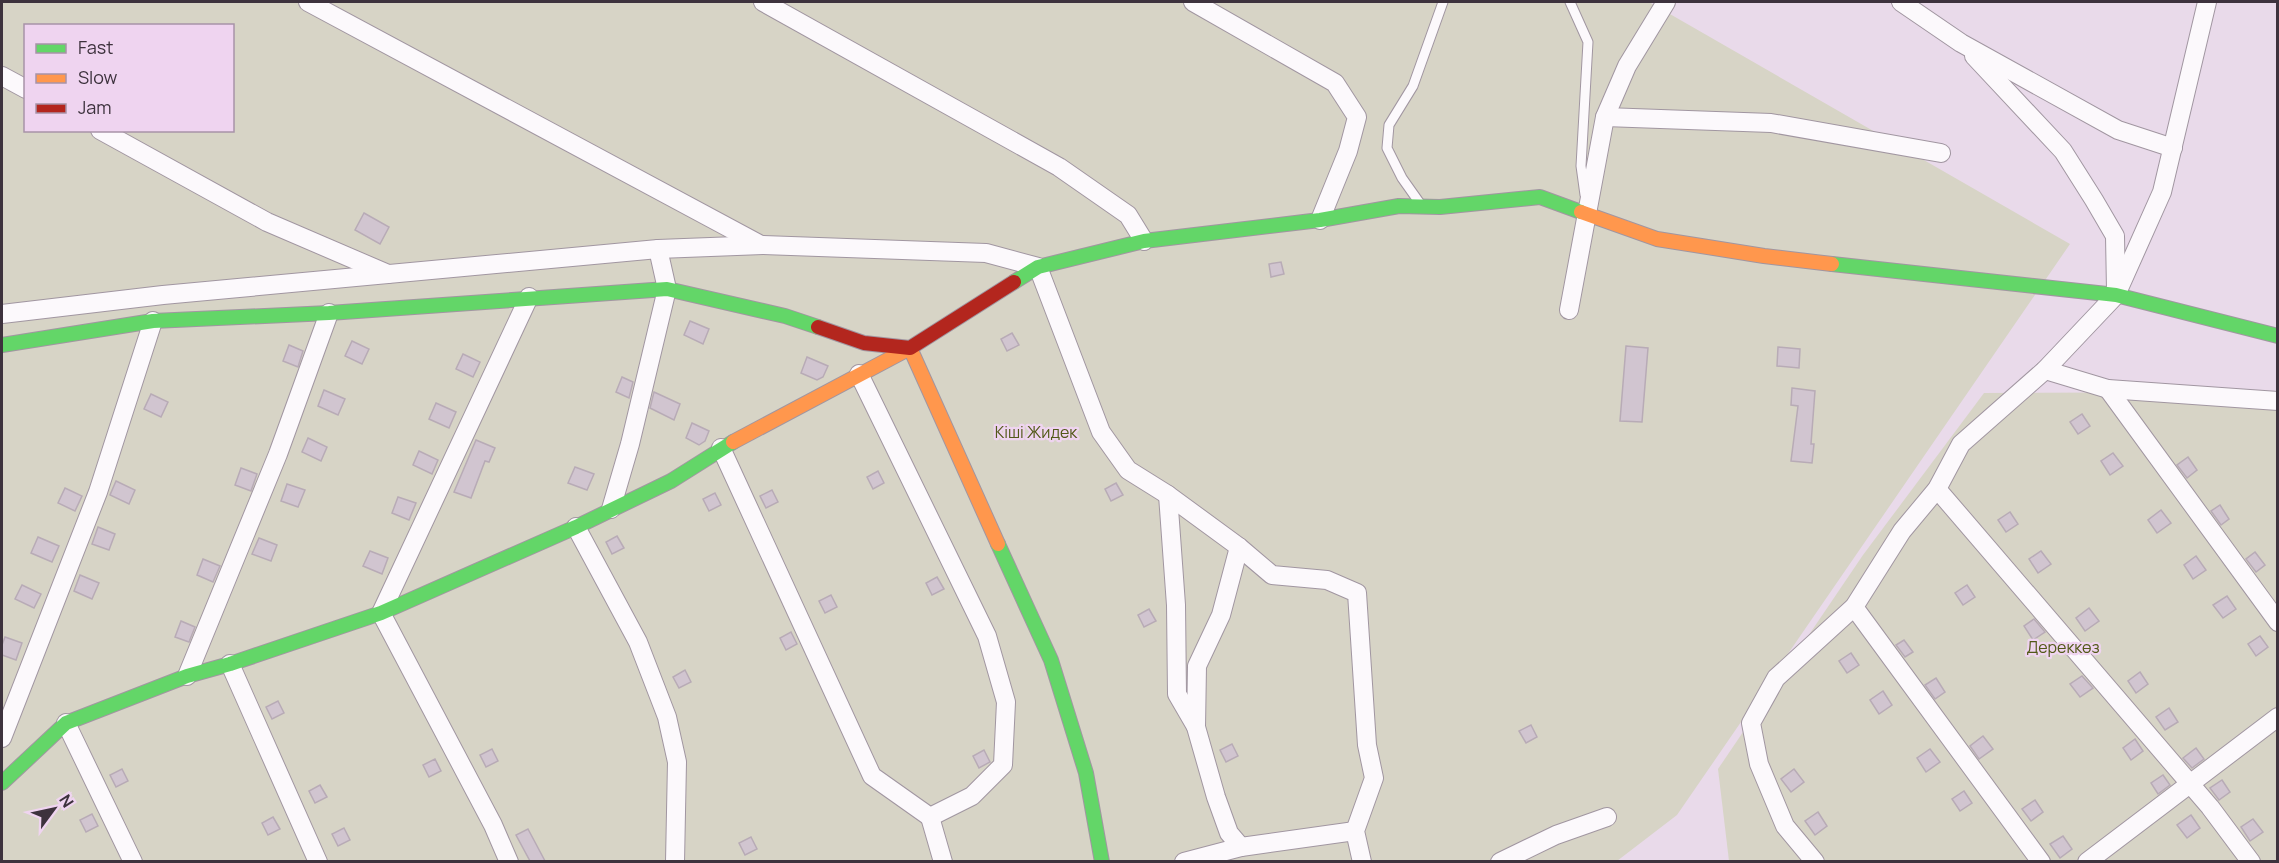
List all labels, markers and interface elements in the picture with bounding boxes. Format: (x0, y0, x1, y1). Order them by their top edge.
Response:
legend (24, 24, 234, 132)
text: Fast (78, 35, 113, 59)
text: Slow (78, 65, 118, 89)
text: Jam (78, 95, 112, 119)
park label: Кіші Жидек (995, 421, 1078, 443)
park label: Дереккөз (2026, 636, 2100, 658)
north arrow (24, 779, 84, 839)
text: N (54, 790, 79, 812)

